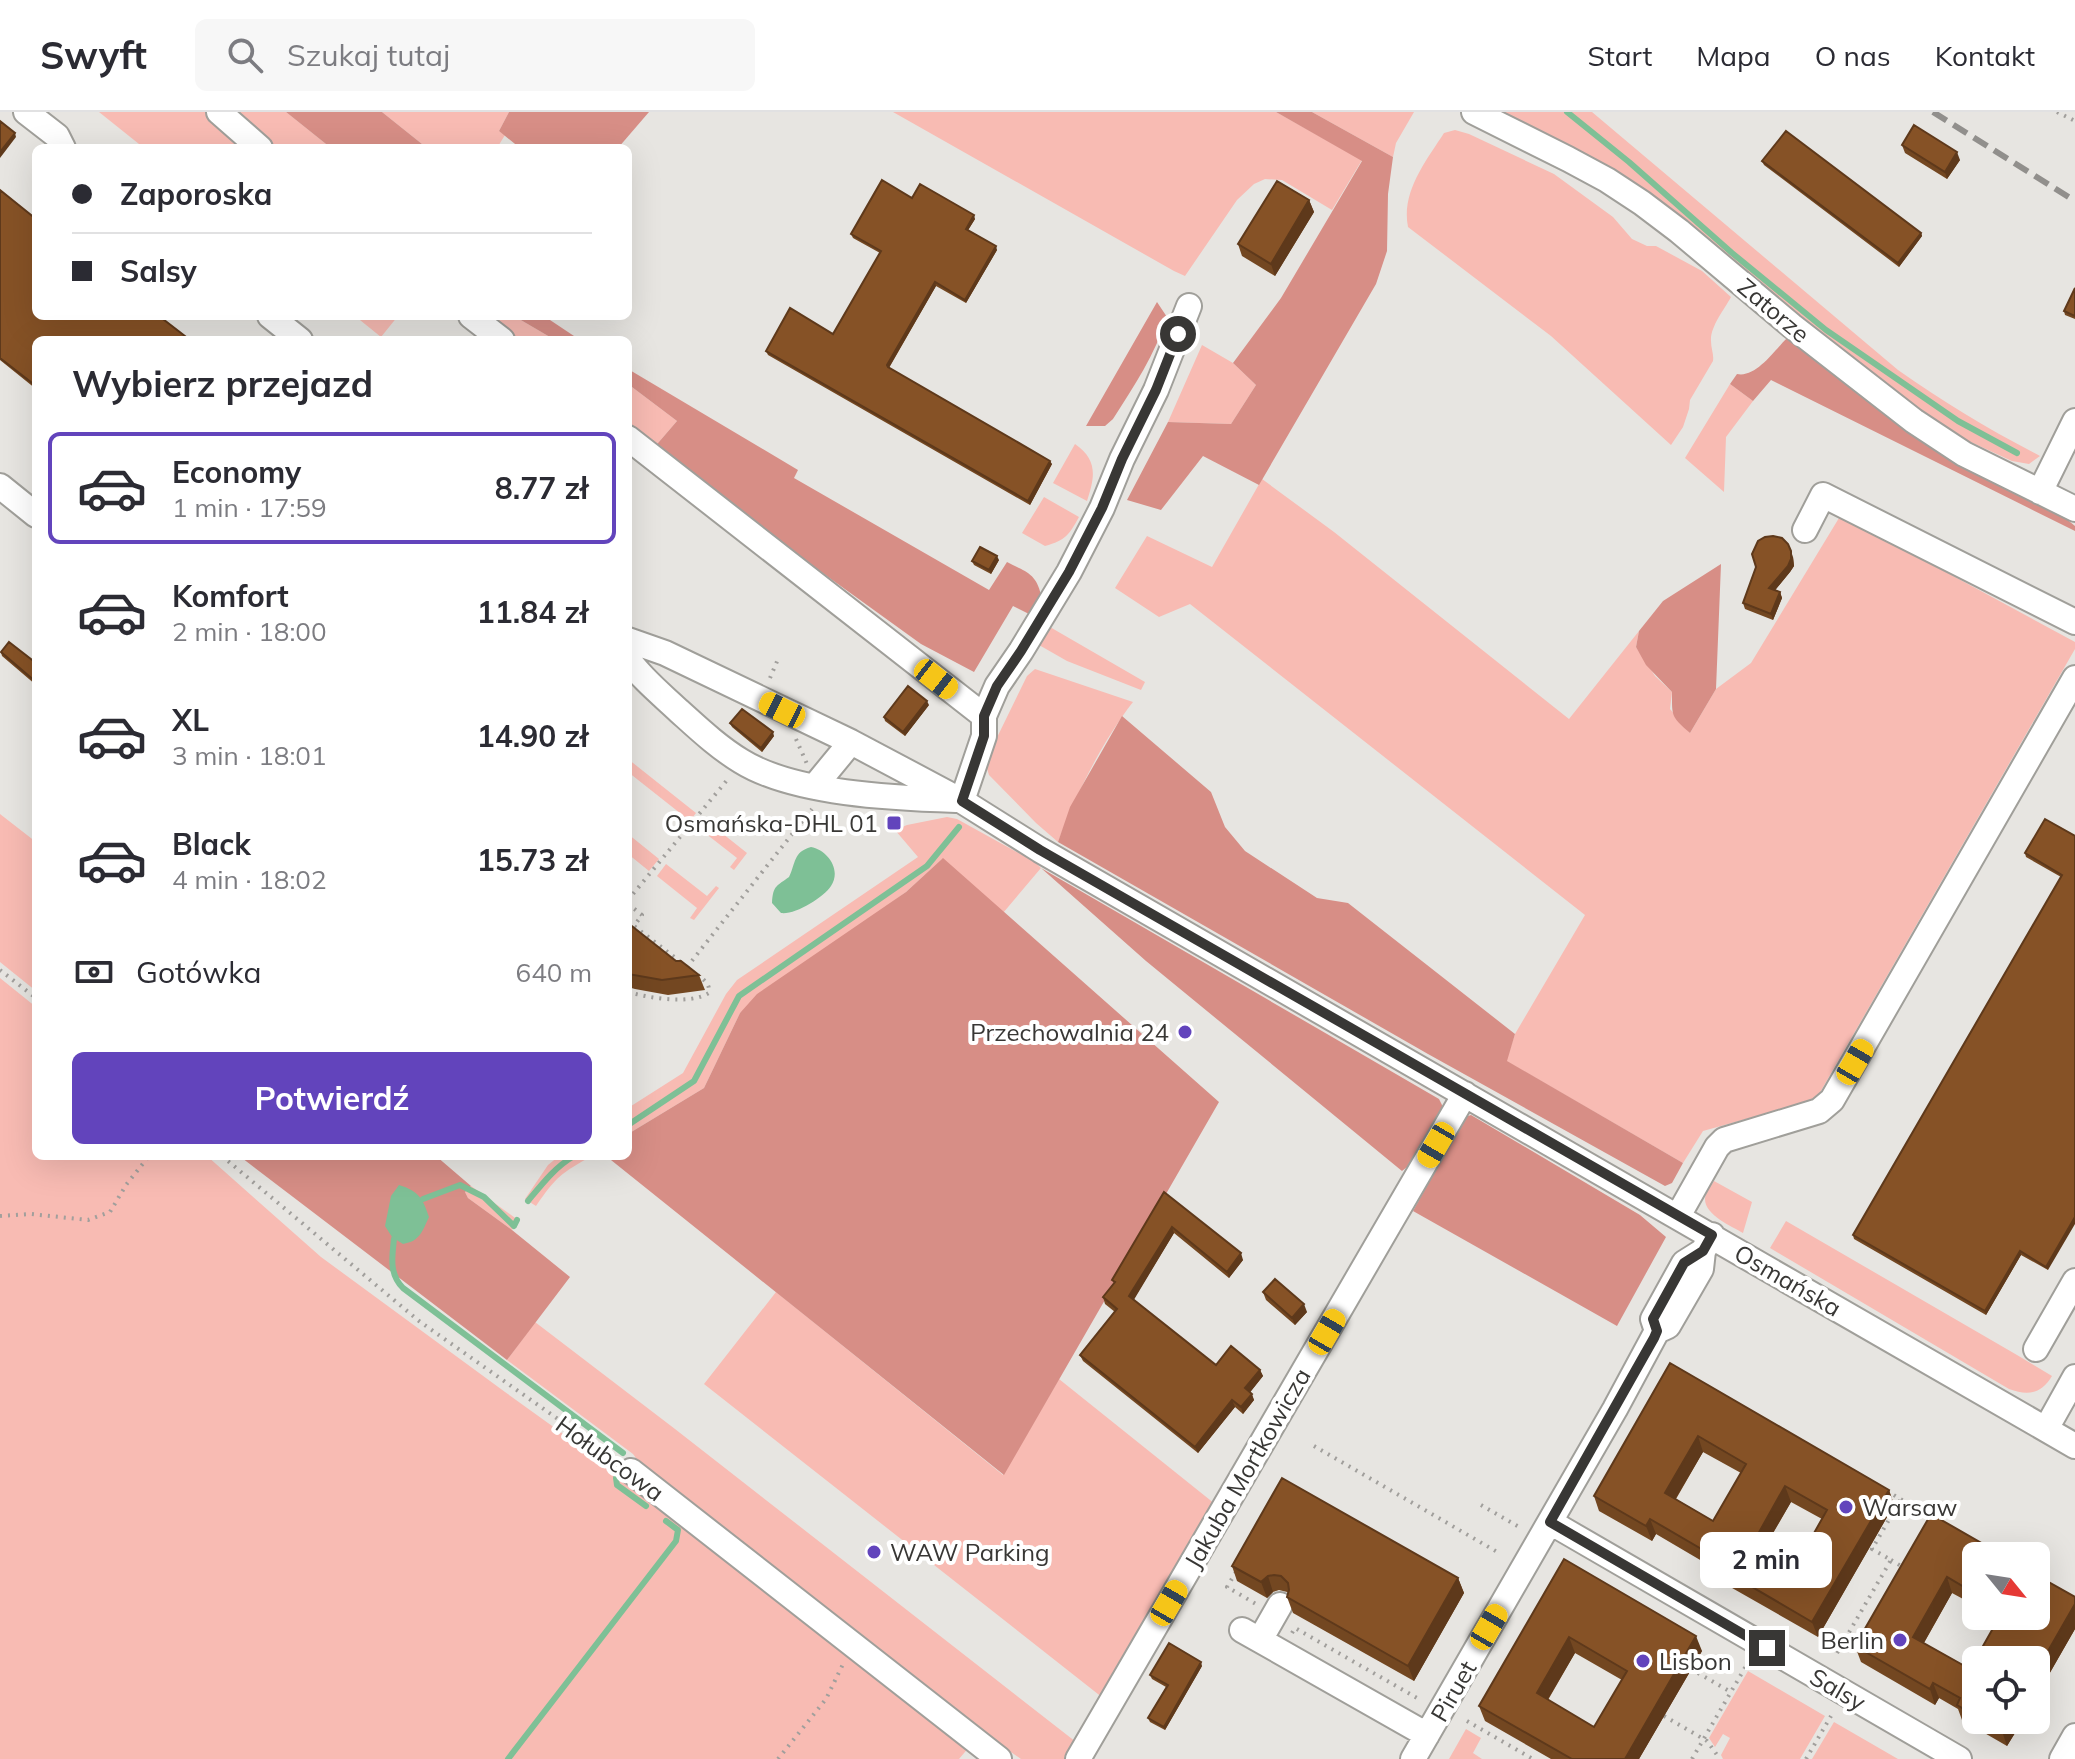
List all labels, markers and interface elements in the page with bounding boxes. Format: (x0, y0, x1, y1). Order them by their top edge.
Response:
search box (195, 19, 755, 91)
text: Swyft (40, 31, 147, 79)
icon: search (223, 33, 267, 77)
text: Szukaj tutaj (287, 36, 450, 74)
text: Start (1588, 38, 1652, 73)
text: Mapa (1696, 38, 1771, 73)
text: O nas (1815, 38, 1891, 73)
text: Kontakt (1935, 38, 2035, 73)
text: Zaporoska (120, 175, 272, 213)
text: Salsy (120, 252, 197, 290)
street label: Zatorze (1732, 271, 1816, 349)
route start (1160, 316, 1196, 352)
text: Wybierz przejazd (72, 361, 373, 406)
icon: car (76, 452, 148, 524)
text: Economy (172, 453, 301, 491)
text: 8.77 zł (495, 469, 588, 507)
text: 1 min · 17:59 (172, 491, 327, 524)
icon: car (76, 576, 148, 648)
text: Komfort (172, 577, 289, 615)
text: 11.84 zł (477, 593, 588, 631)
text: 2 min · 18:00 (172, 615, 327, 648)
car (910, 655, 962, 703)
car (755, 689, 809, 731)
icon: car (76, 700, 148, 772)
text: XL (172, 701, 209, 739)
text: 14.90 zł (477, 717, 588, 755)
text: 3 min · 18:01 (172, 739, 327, 772)
place label: Osmańska-DHL 01 (665, 808, 878, 838)
marker: Osmańska-DHL 01 (885, 814, 903, 832)
icon: car (76, 824, 148, 896)
text: Black (172, 825, 251, 863)
text: 15.73 zł (477, 841, 588, 879)
text: 4 min · 18:02 (172, 863, 327, 896)
icon: cash (72, 950, 116, 994)
text: Gotówka (136, 953, 262, 991)
text: 640 m (516, 956, 592, 989)
place label: Przechowalnia 24 (970, 1017, 1169, 1047)
marker: Przechowalnia 24 (1176, 1023, 1194, 1041)
car (1833, 1035, 1877, 1089)
button: Potwierdź (72, 1052, 592, 1144)
car (1414, 1118, 1458, 1172)
street label: Osmańska (1729, 1237, 1847, 1323)
car (1305, 1305, 1349, 1359)
street label: Jakuba Mortkowicza (1177, 1362, 1317, 1574)
street label: Hołubcowa (550, 1409, 670, 1507)
place label: Warsaw (1862, 1492, 1957, 1522)
marker: Warsaw (1837, 1498, 1855, 1516)
callout: 2 min (1701, 1532, 1833, 1588)
place label: WAW Parking (890, 1537, 1049, 1567)
north arrow (1962, 1542, 2050, 1630)
map controls (1962, 1542, 2050, 1734)
marker: WAW Parking (865, 1543, 883, 1561)
text: 2 min (1732, 1543, 1800, 1576)
car (1147, 1576, 1191, 1630)
car (1467, 1600, 1511, 1654)
place label: Berlin (1820, 1625, 1884, 1655)
route end (1749, 1630, 1785, 1666)
marker: Berlin (1891, 1631, 1909, 1649)
place label: Lisbon (1659, 1646, 1732, 1676)
button: locate (1962, 1646, 2050, 1734)
marker: Lisbon (1634, 1652, 1652, 1670)
street label: Piruet (1424, 1655, 1482, 1727)
street label: Salsy (1805, 1661, 1871, 1717)

